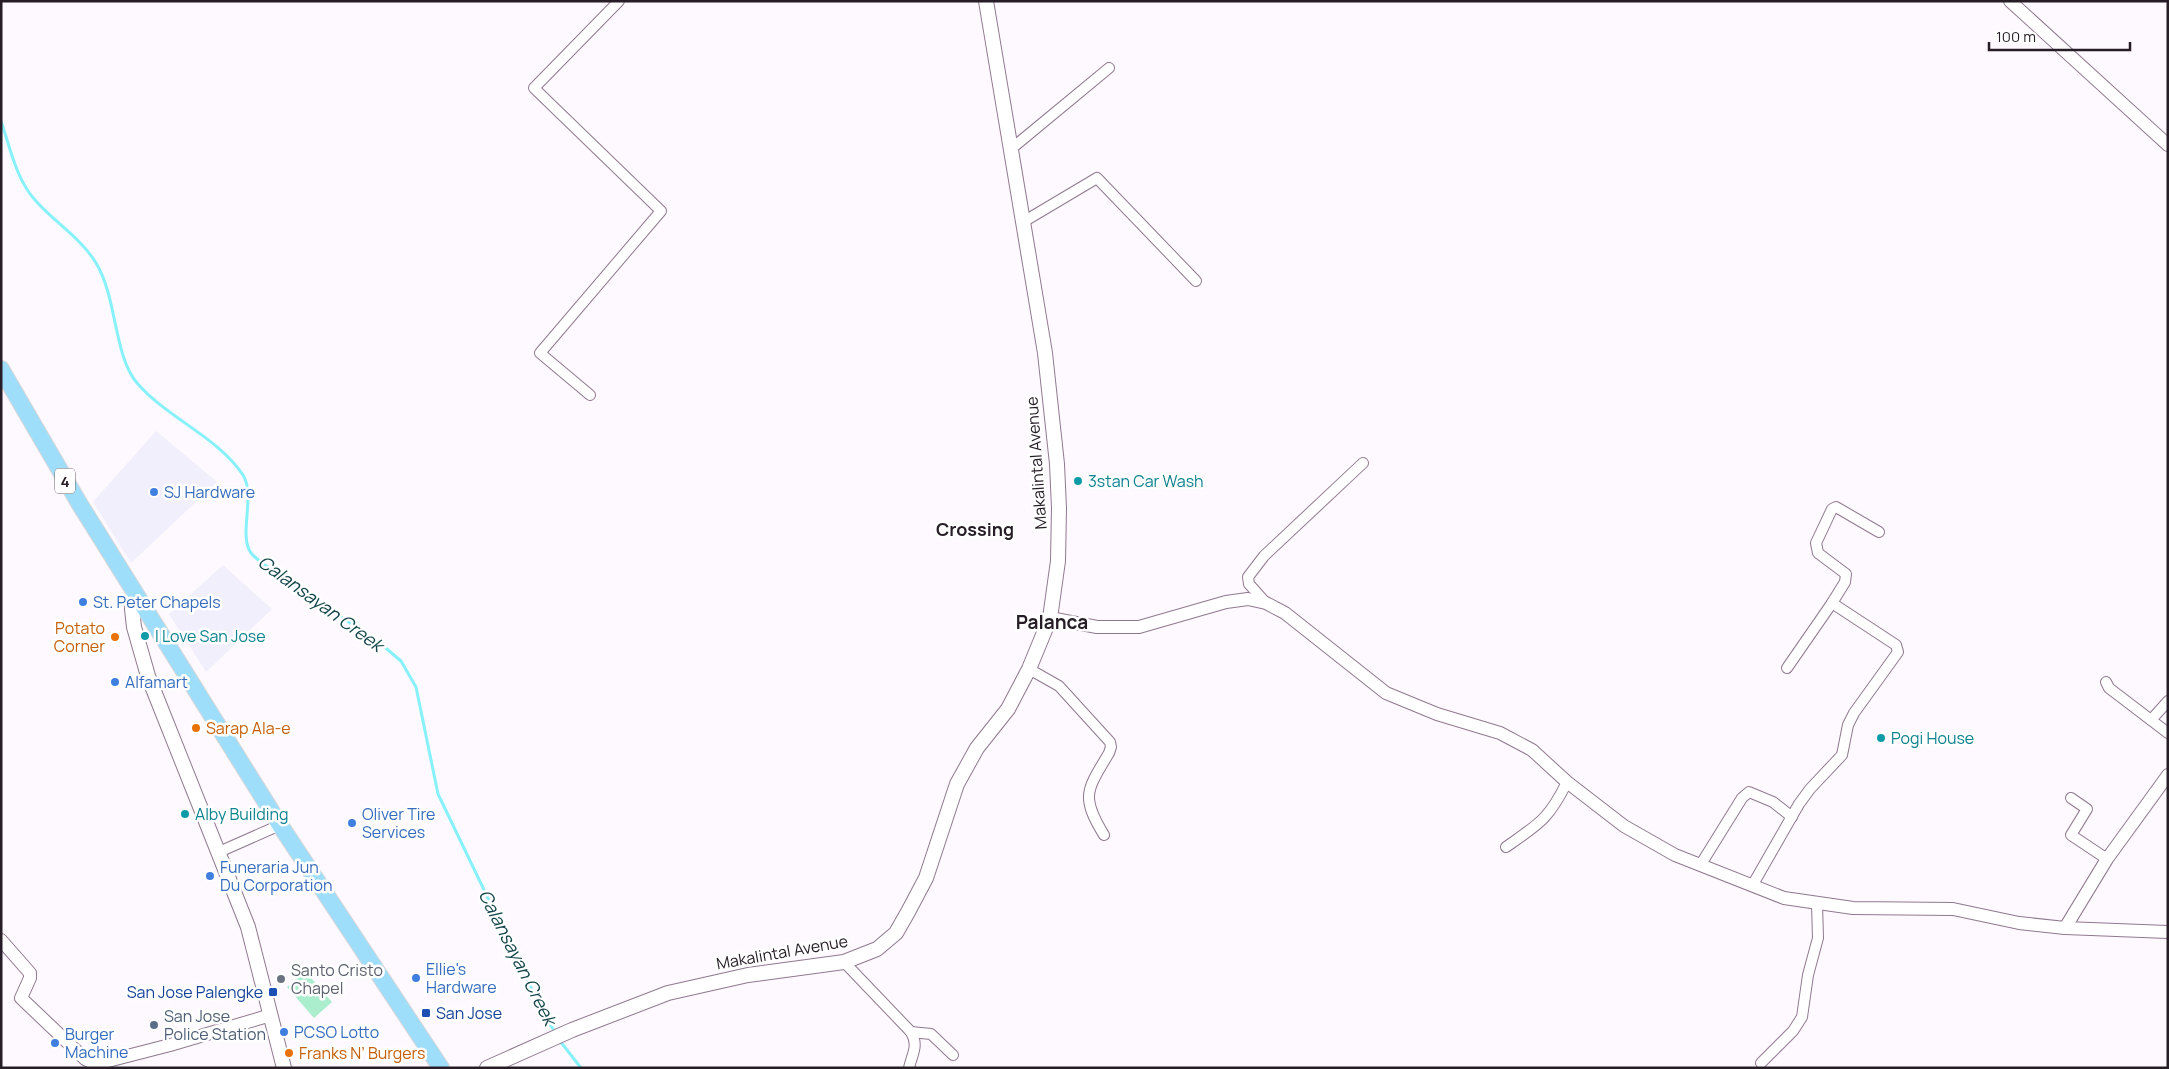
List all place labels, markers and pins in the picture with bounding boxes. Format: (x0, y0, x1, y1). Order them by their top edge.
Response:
place label: 3stan Car Wash (1088, 470, 1204, 492)
marker: 3stan Car Wash (1072, 475, 1084, 487)
place label: SJ Hardware (164, 481, 255, 503)
marker: SJ Hardware (148, 486, 160, 498)
place label: St. Peter Chapels (93, 591, 221, 613)
marker: St. Peter Chapels (77, 596, 89, 608)
place label: Potato Corner (54, 617, 105, 657)
place label: I Love San Jose (155, 625, 266, 647)
marker: I Love San Jose (139, 630, 151, 642)
marker: Potato Corner (109, 631, 121, 643)
place label: Alfamart (125, 671, 188, 693)
marker: Alfamart (109, 676, 121, 688)
place label: Sarap Ala-e (206, 717, 291, 739)
marker: Sarap Ala-e (190, 722, 202, 734)
place label: Pogi House (1891, 727, 1974, 749)
marker: Pogi House (1875, 732, 1887, 744)
place label: Alby Building (195, 803, 289, 825)
place label: Oliver Tire Services (362, 803, 435, 843)
marker: Alby Building (179, 808, 191, 820)
marker: Oliver Tire Services (346, 817, 358, 829)
place label: Funeraria Jun Du Corporation (220, 856, 333, 896)
marker: Funeraria Jun Du Corporation (204, 870, 216, 882)
place label: Ellie's Hardware (426, 958, 497, 998)
place label: Santo Cristo Chapel (291, 959, 383, 999)
marker: Ellie's Hardware (410, 972, 422, 984)
marker: Santo Cristo Chapel (275, 973, 287, 985)
place label: San Jose Palengke (127, 981, 263, 1003)
marker: San Jose Palengke (267, 986, 279, 998)
place label: San Jose (436, 1002, 502, 1024)
place label: San Jose Police Station (164, 1005, 266, 1045)
marker: San Jose (420, 1007, 432, 1019)
marker: San Jose Police Station (148, 1019, 160, 1031)
place label: PCSO Lotto (294, 1021, 379, 1043)
place label: Burger Machine (65, 1023, 128, 1063)
marker: PCSO Lotto (278, 1026, 290, 1038)
marker: Burger Machine (49, 1037, 61, 1049)
place label: Franks N’ Burgers (299, 1042, 425, 1064)
marker: Franks N’ Burgers (283, 1047, 295, 1059)

